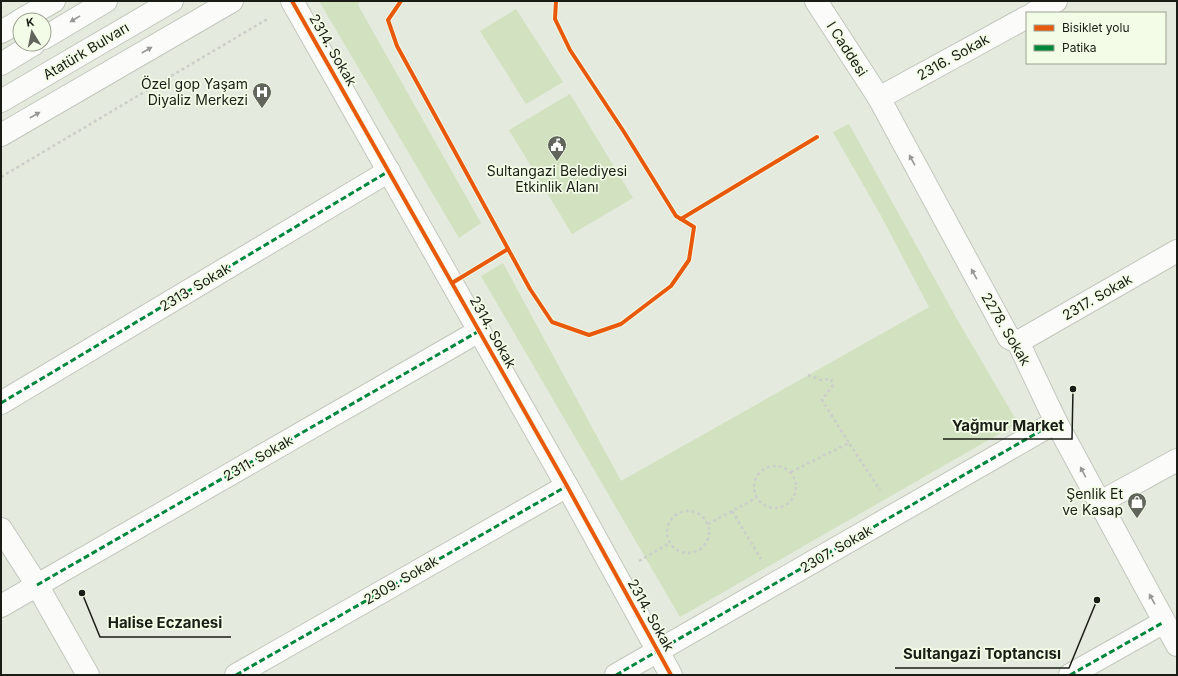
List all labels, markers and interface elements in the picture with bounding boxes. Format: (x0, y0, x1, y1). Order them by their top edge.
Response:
street label: 2314. Sokak (306, 11, 361, 89)
north arrow (12, 12, 52, 52)
legend (1026, 12, 1166, 64)
text: K (25, 15, 35, 30)
one-way arrow (69, 16, 81, 23)
street label: Atatürk Bulvarı (40, 18, 132, 83)
street label: I Caddesi (823, 18, 871, 79)
text: Bisiklet yolu (1062, 20, 1130, 35)
street label: 2316. Sokak (914, 30, 992, 83)
text: Patika (1062, 40, 1097, 55)
one-way arrow (141, 46, 153, 53)
place label: Özel gop Yaşam Diyaliz Merkezi (141, 75, 248, 108)
hospital icon: Özel gop Yaşam Diyaliz Merkezi (251, 81, 273, 109)
one-way arrow (29, 112, 41, 119)
public building icon: Sultangazi Belediyesi Etkinlik Alanı (546, 134, 568, 162)
one-way arrow (909, 154, 916, 166)
place label: Sultangazi Belediyesi Etkinlik Alanı (487, 162, 627, 195)
street label: 2313. Sokak (156, 259, 234, 314)
one-way arrow (971, 268, 978, 280)
street label: 2317. Sokak (1059, 270, 1135, 323)
street label: 2278. Sokak (978, 289, 1035, 368)
street label: 2314. Sokak (467, 293, 520, 371)
callout: Yağmur Market (943, 412, 1072, 439)
text: Yağmur Market (952, 416, 1065, 435)
street label: 2311. Sokak (220, 431, 296, 484)
one-way arrow (1079, 467, 1086, 478)
place label: Şenlik Et ve Kasap (1062, 485, 1123, 518)
shop icon: Şenlik Et ve Kasap (1126, 491, 1148, 519)
street label: 2307. Sokak (797, 521, 875, 576)
street label: 2309. Sokak (361, 551, 441, 608)
street label: 2314. Sokak (625, 576, 678, 654)
one-way arrow (1148, 593, 1155, 605)
callout: Halise Eczanesi (100, 610, 231, 637)
text: Halise Eczanesi (108, 613, 222, 632)
callout: Sultangazi Toptancısı (895, 641, 1069, 668)
text: Sultangazi Toptancısı (903, 644, 1061, 663)

